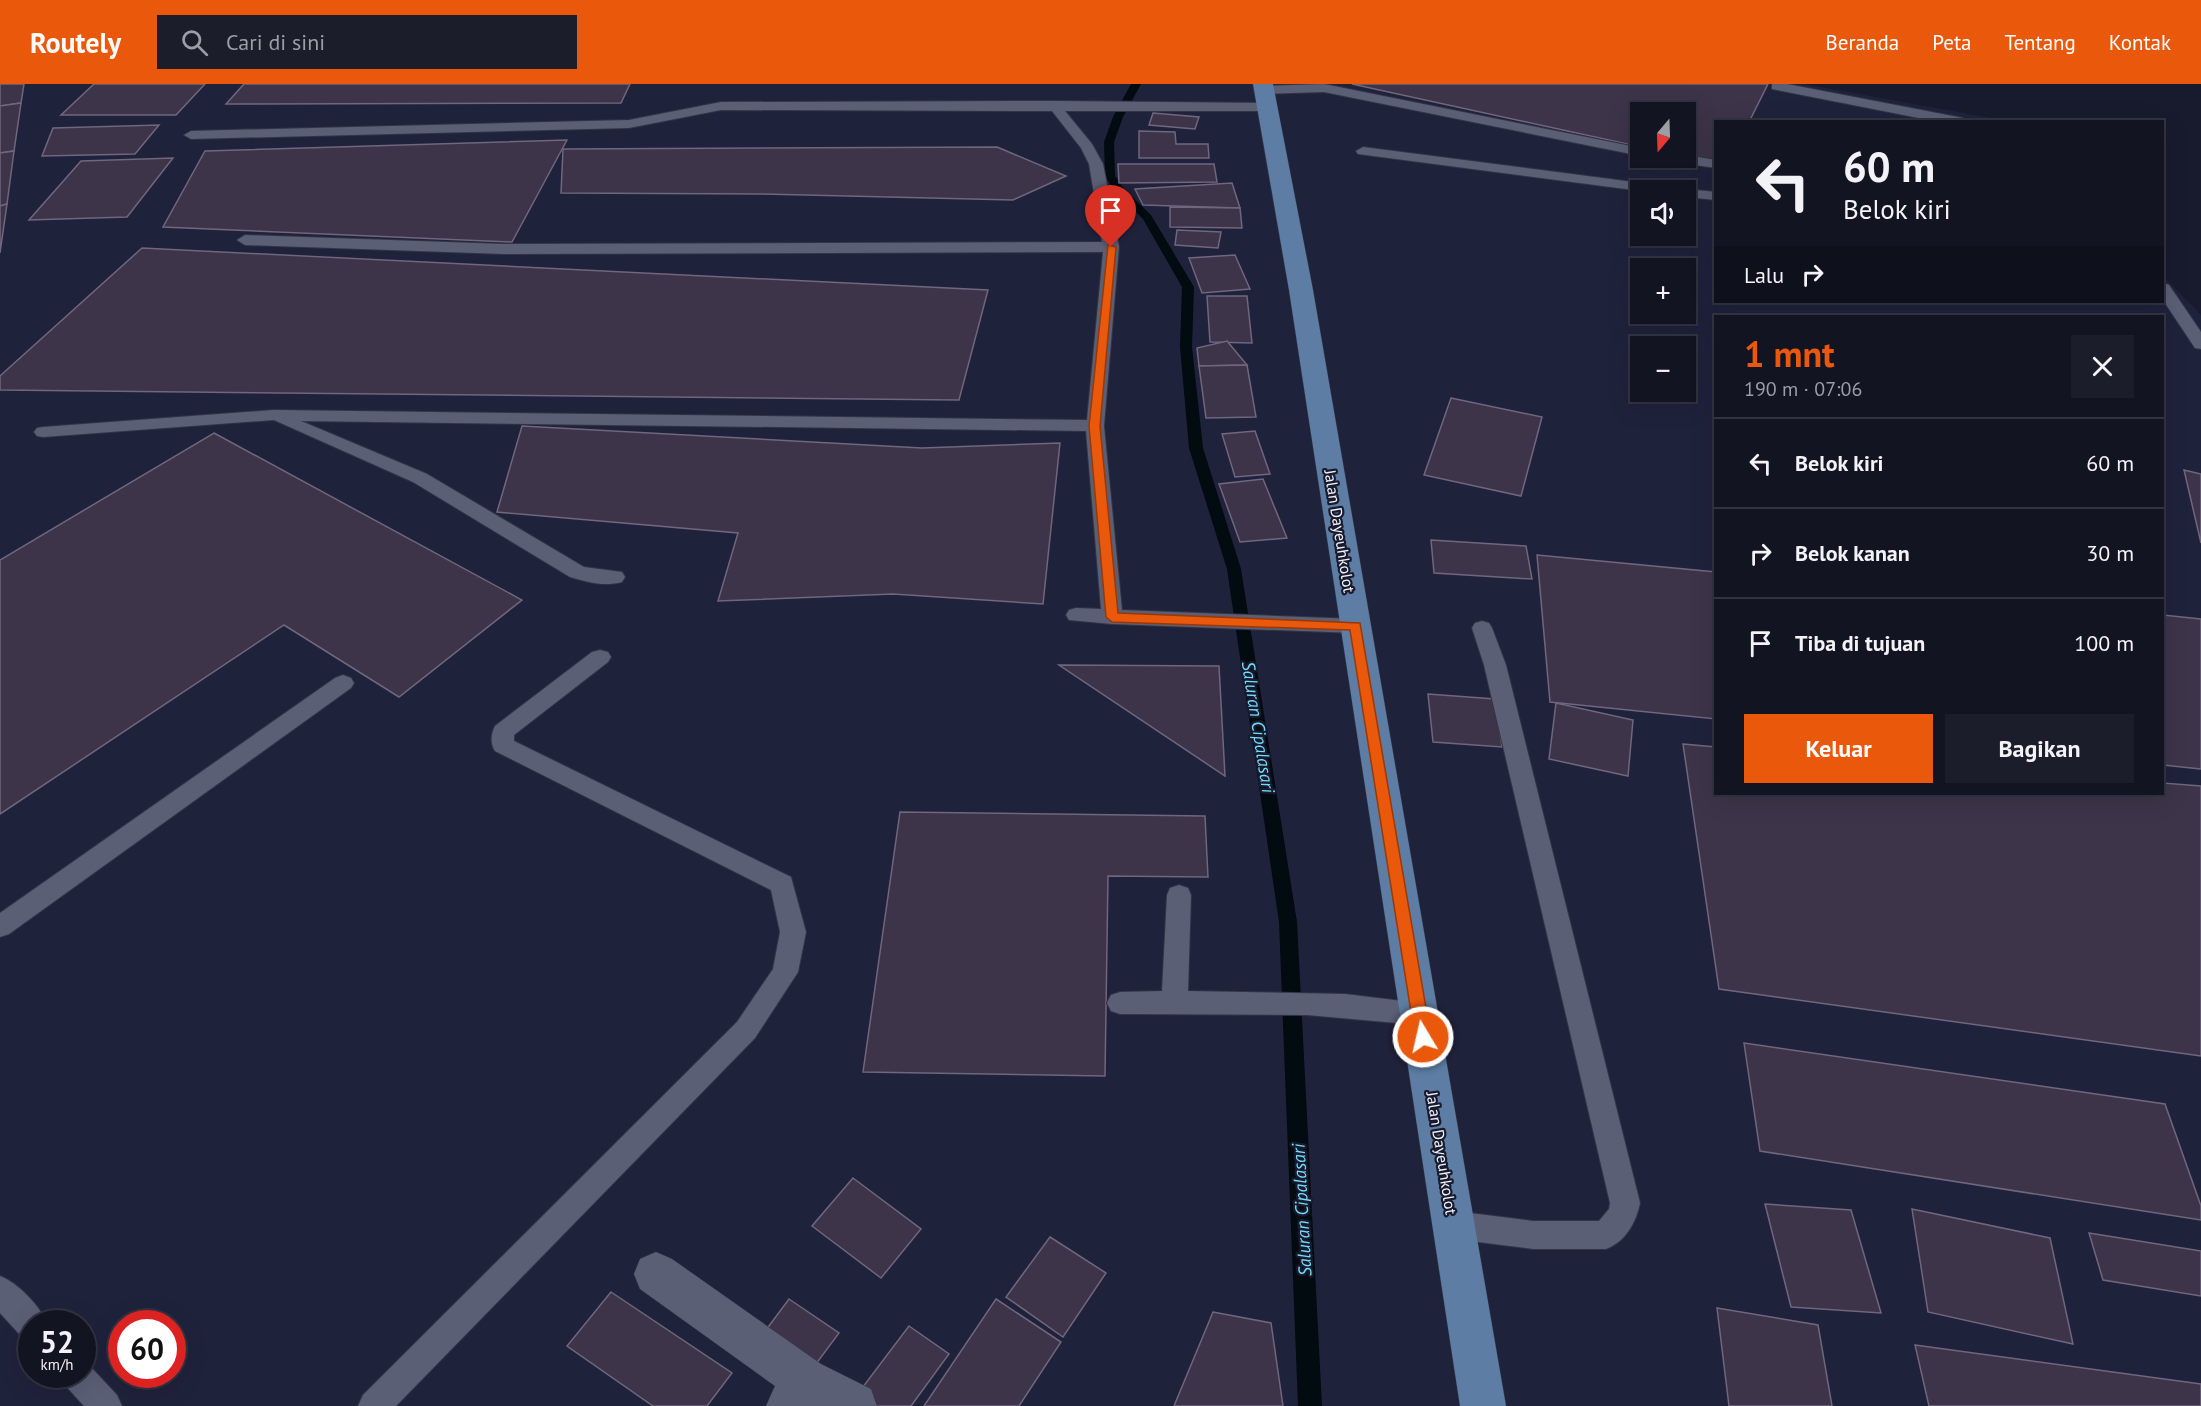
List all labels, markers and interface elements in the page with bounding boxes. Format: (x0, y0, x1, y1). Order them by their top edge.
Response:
search box (157, 15, 577, 69)
text: Routely (30, 24, 121, 61)
icon: search (178, 26, 211, 59)
text: Cari di sini (226, 28, 325, 56)
text: Beranda (1826, 29, 1899, 56)
text: Peta (1932, 29, 1971, 56)
text: Tentang (2004, 29, 2076, 56)
text: Kontak (2109, 29, 2171, 56)
north arrow (1630, 102, 1696, 168)
map controls (1630, 102, 1696, 402)
text: 60 m (1843, 139, 1935, 194)
icon: left (1744, 144, 1822, 222)
button: sound (1630, 180, 1696, 246)
pin (1085, 185, 1136, 247)
text: Belok kiri (1843, 192, 1951, 226)
icon: arrive (1094, 194, 1127, 227)
button: + (1630, 258, 1696, 324)
icon: right (1796, 258, 1829, 291)
text: Lalu (1744, 261, 1784, 289)
text: 1 mnt (1744, 330, 1835, 377)
button: close (2071, 335, 2134, 398)
button: − (1630, 336, 1696, 402)
text: 190 m · 07:06 (1744, 376, 1862, 402)
icon: left (1744, 447, 1777, 480)
text: Belok kiri (1795, 449, 1884, 477)
text: 60 m (2086, 449, 2134, 477)
street label: Jalan Dayeuhkolot (1320, 467, 1360, 594)
icon: right (1744, 537, 1777, 570)
text: Belok kanan (1795, 539, 1910, 567)
text: 30 m (2086, 539, 2134, 567)
icon: arrive (1744, 627, 1777, 660)
text: Tiba di tujuan (1795, 629, 1925, 657)
text: 100 m (2074, 629, 2134, 657)
water label: Saluran Cipalasari (1237, 660, 1280, 796)
button: Keluar (1744, 714, 1933, 783)
button: Bagikan (1945, 714, 2134, 783)
position arrow (1391, 1005, 1455, 1069)
street label: Jalan Dayeuhkolot (1422, 1089, 1462, 1216)
water label: Saluran Cipalasari (1286, 1142, 1316, 1277)
speed limit sign: 60 (108, 1310, 186, 1388)
text: 52 (40, 1322, 74, 1361)
text: km/h (41, 1355, 73, 1374)

